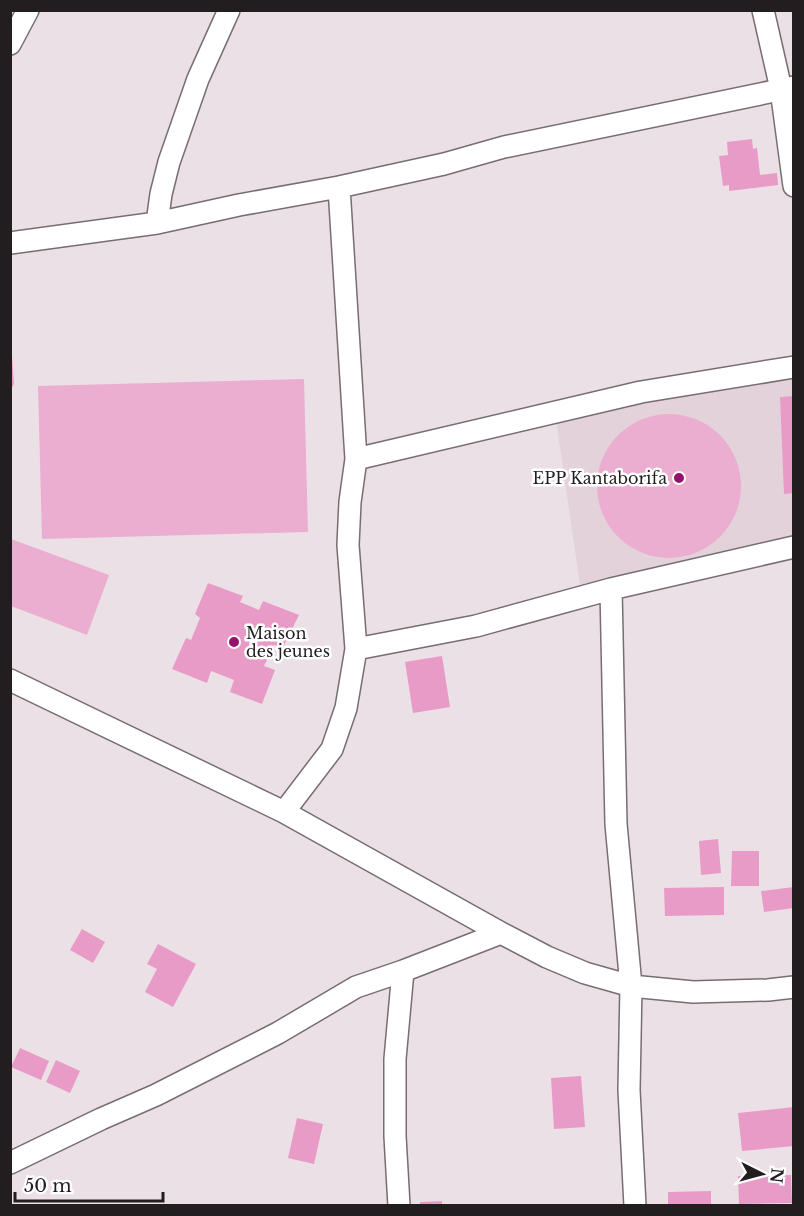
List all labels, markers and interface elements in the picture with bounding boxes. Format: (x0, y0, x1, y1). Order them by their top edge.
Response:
place label: EPP Kantaborifa (533, 468, 667, 488)
marker: EPP Kantaborifa (672, 471, 686, 485)
place label: Maison des jeunes (246, 623, 330, 661)
marker: Maison des jeunes (227, 635, 241, 649)
north arrow (732, 1144, 792, 1204)
scale bar (15, 1165, 164, 1203)
text: N (766, 1167, 788, 1184)
text: 50 m (24, 1175, 72, 1197)

